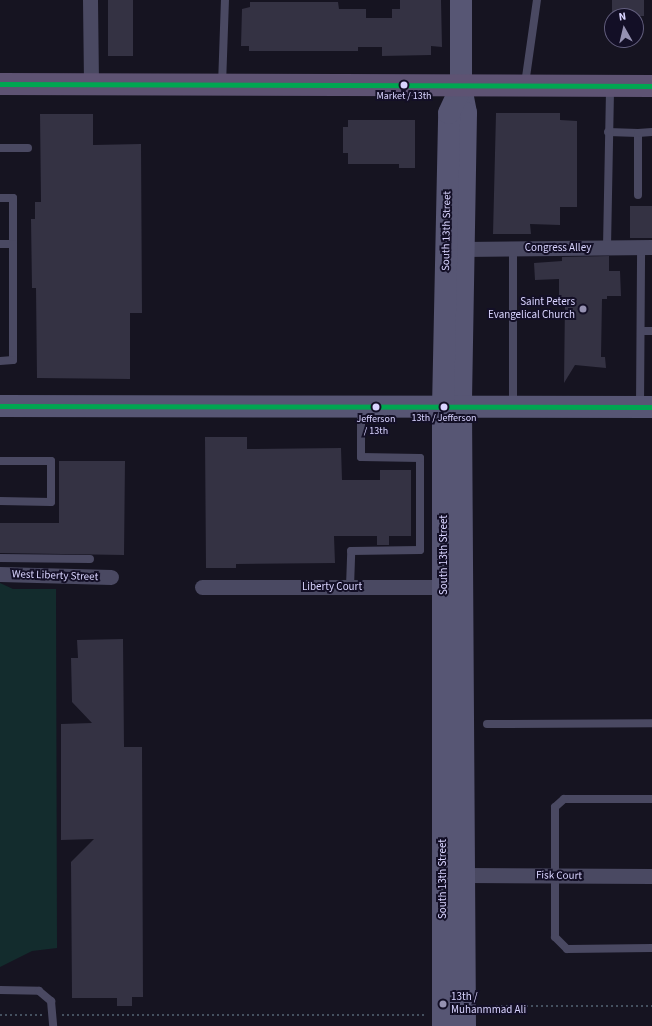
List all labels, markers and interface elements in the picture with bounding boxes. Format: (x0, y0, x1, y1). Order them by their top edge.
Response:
north arrow (604, 8, 644, 48)
text: N (618, 9, 627, 25)
marker: Market / 13th (399, 80, 409, 90)
place label: Market / 13th (376, 91, 432, 103)
street label: South 13th Street (440, 191, 454, 271)
street label: Congress Alley (525, 241, 591, 255)
place label: Saint Peters Evangelical Church (488, 296, 575, 322)
marker: Saint Peters Evangelical Church (578, 304, 588, 314)
marker: Jefferson / 13th (371, 402, 381, 412)
marker: 13th / Jefferson (439, 402, 449, 412)
place label: Jefferson / 13th (357, 413, 395, 436)
place label: 13th / Jefferson (411, 413, 477, 425)
street label: South 13th Street (437, 515, 451, 595)
street label: West Liberty Street (12, 568, 98, 584)
street label: Liberty Court (302, 580, 362, 594)
street label: South 13th Street (436, 839, 450, 919)
street label: Fisk Court (536, 869, 582, 883)
place label: 13th / Muhanmmad Ali (451, 991, 526, 1017)
marker: 13th / Muhanmmad Ali (438, 999, 448, 1009)

